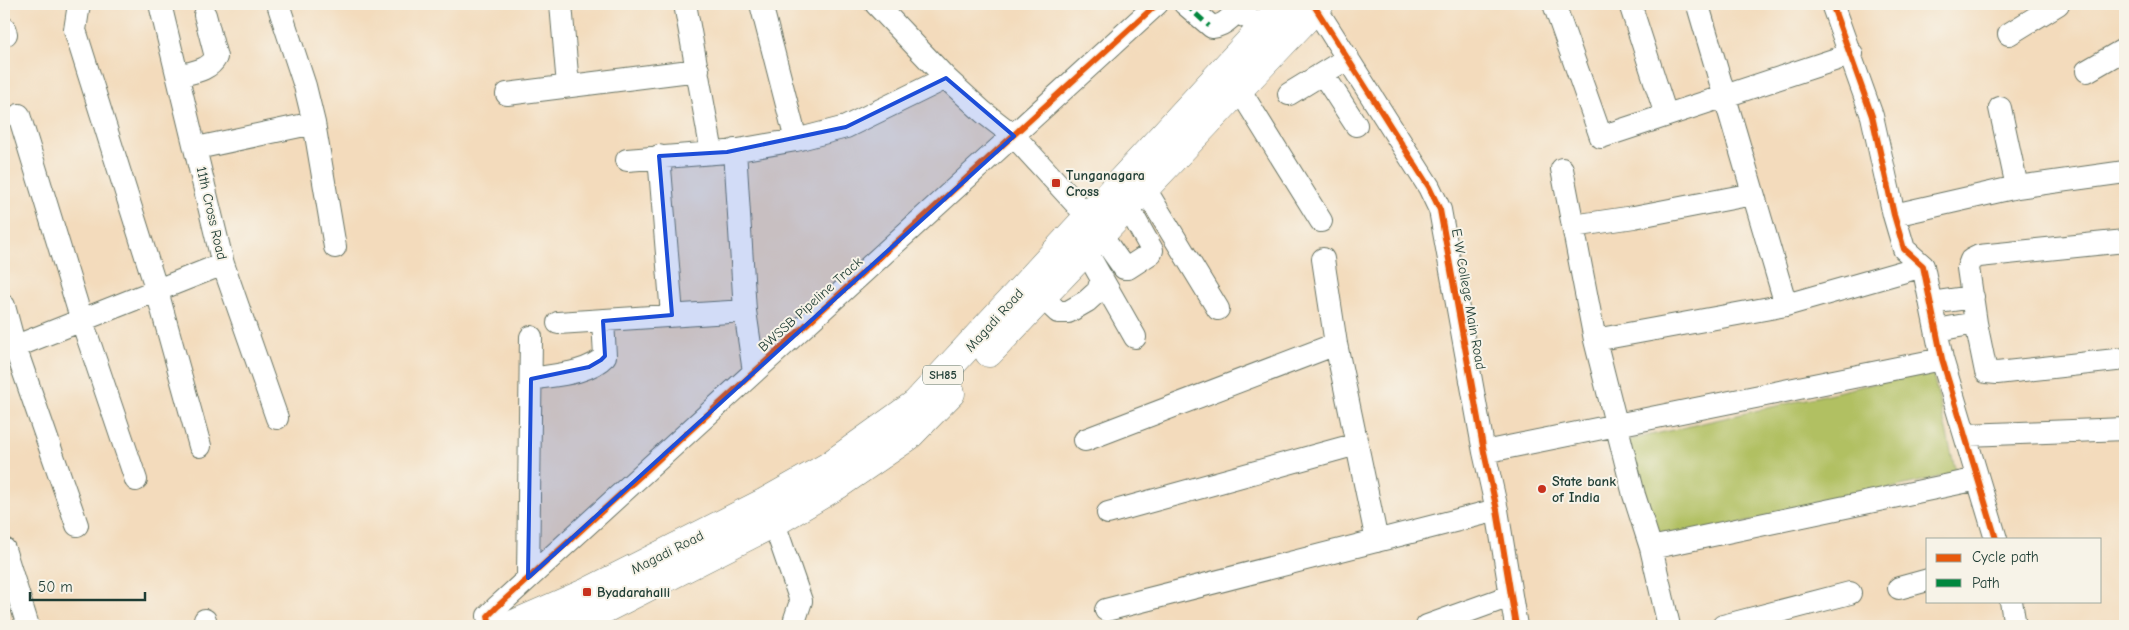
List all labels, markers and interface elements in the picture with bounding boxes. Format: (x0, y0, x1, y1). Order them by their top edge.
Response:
street label: 11th Cross Road (193, 165, 230, 261)
place label: Tunganagara Cross (1066, 167, 1145, 200)
marker: Tunganagara Cross (1050, 177, 1062, 189)
street label: E W College Main Road (1448, 227, 1489, 371)
street label: BWSSB Pipeline Track (755, 253, 866, 356)
street label: Magadi Road (962, 285, 1027, 355)
road number: SH85 (923, 366, 963, 384)
place label: State bank of India (1552, 473, 1616, 506)
marker: State bank of India (1536, 483, 1548, 495)
street label: Magadi Road (628, 527, 706, 578)
legend (1926, 538, 2102, 602)
text: Cycle path (1972, 548, 2039, 566)
scale bar (30, 570, 145, 602)
text: Path (1972, 574, 2000, 592)
text: 50 m (38, 578, 73, 596)
place label: Byadarahalli (597, 584, 670, 601)
marker: Byadarahalli (581, 586, 593, 598)

